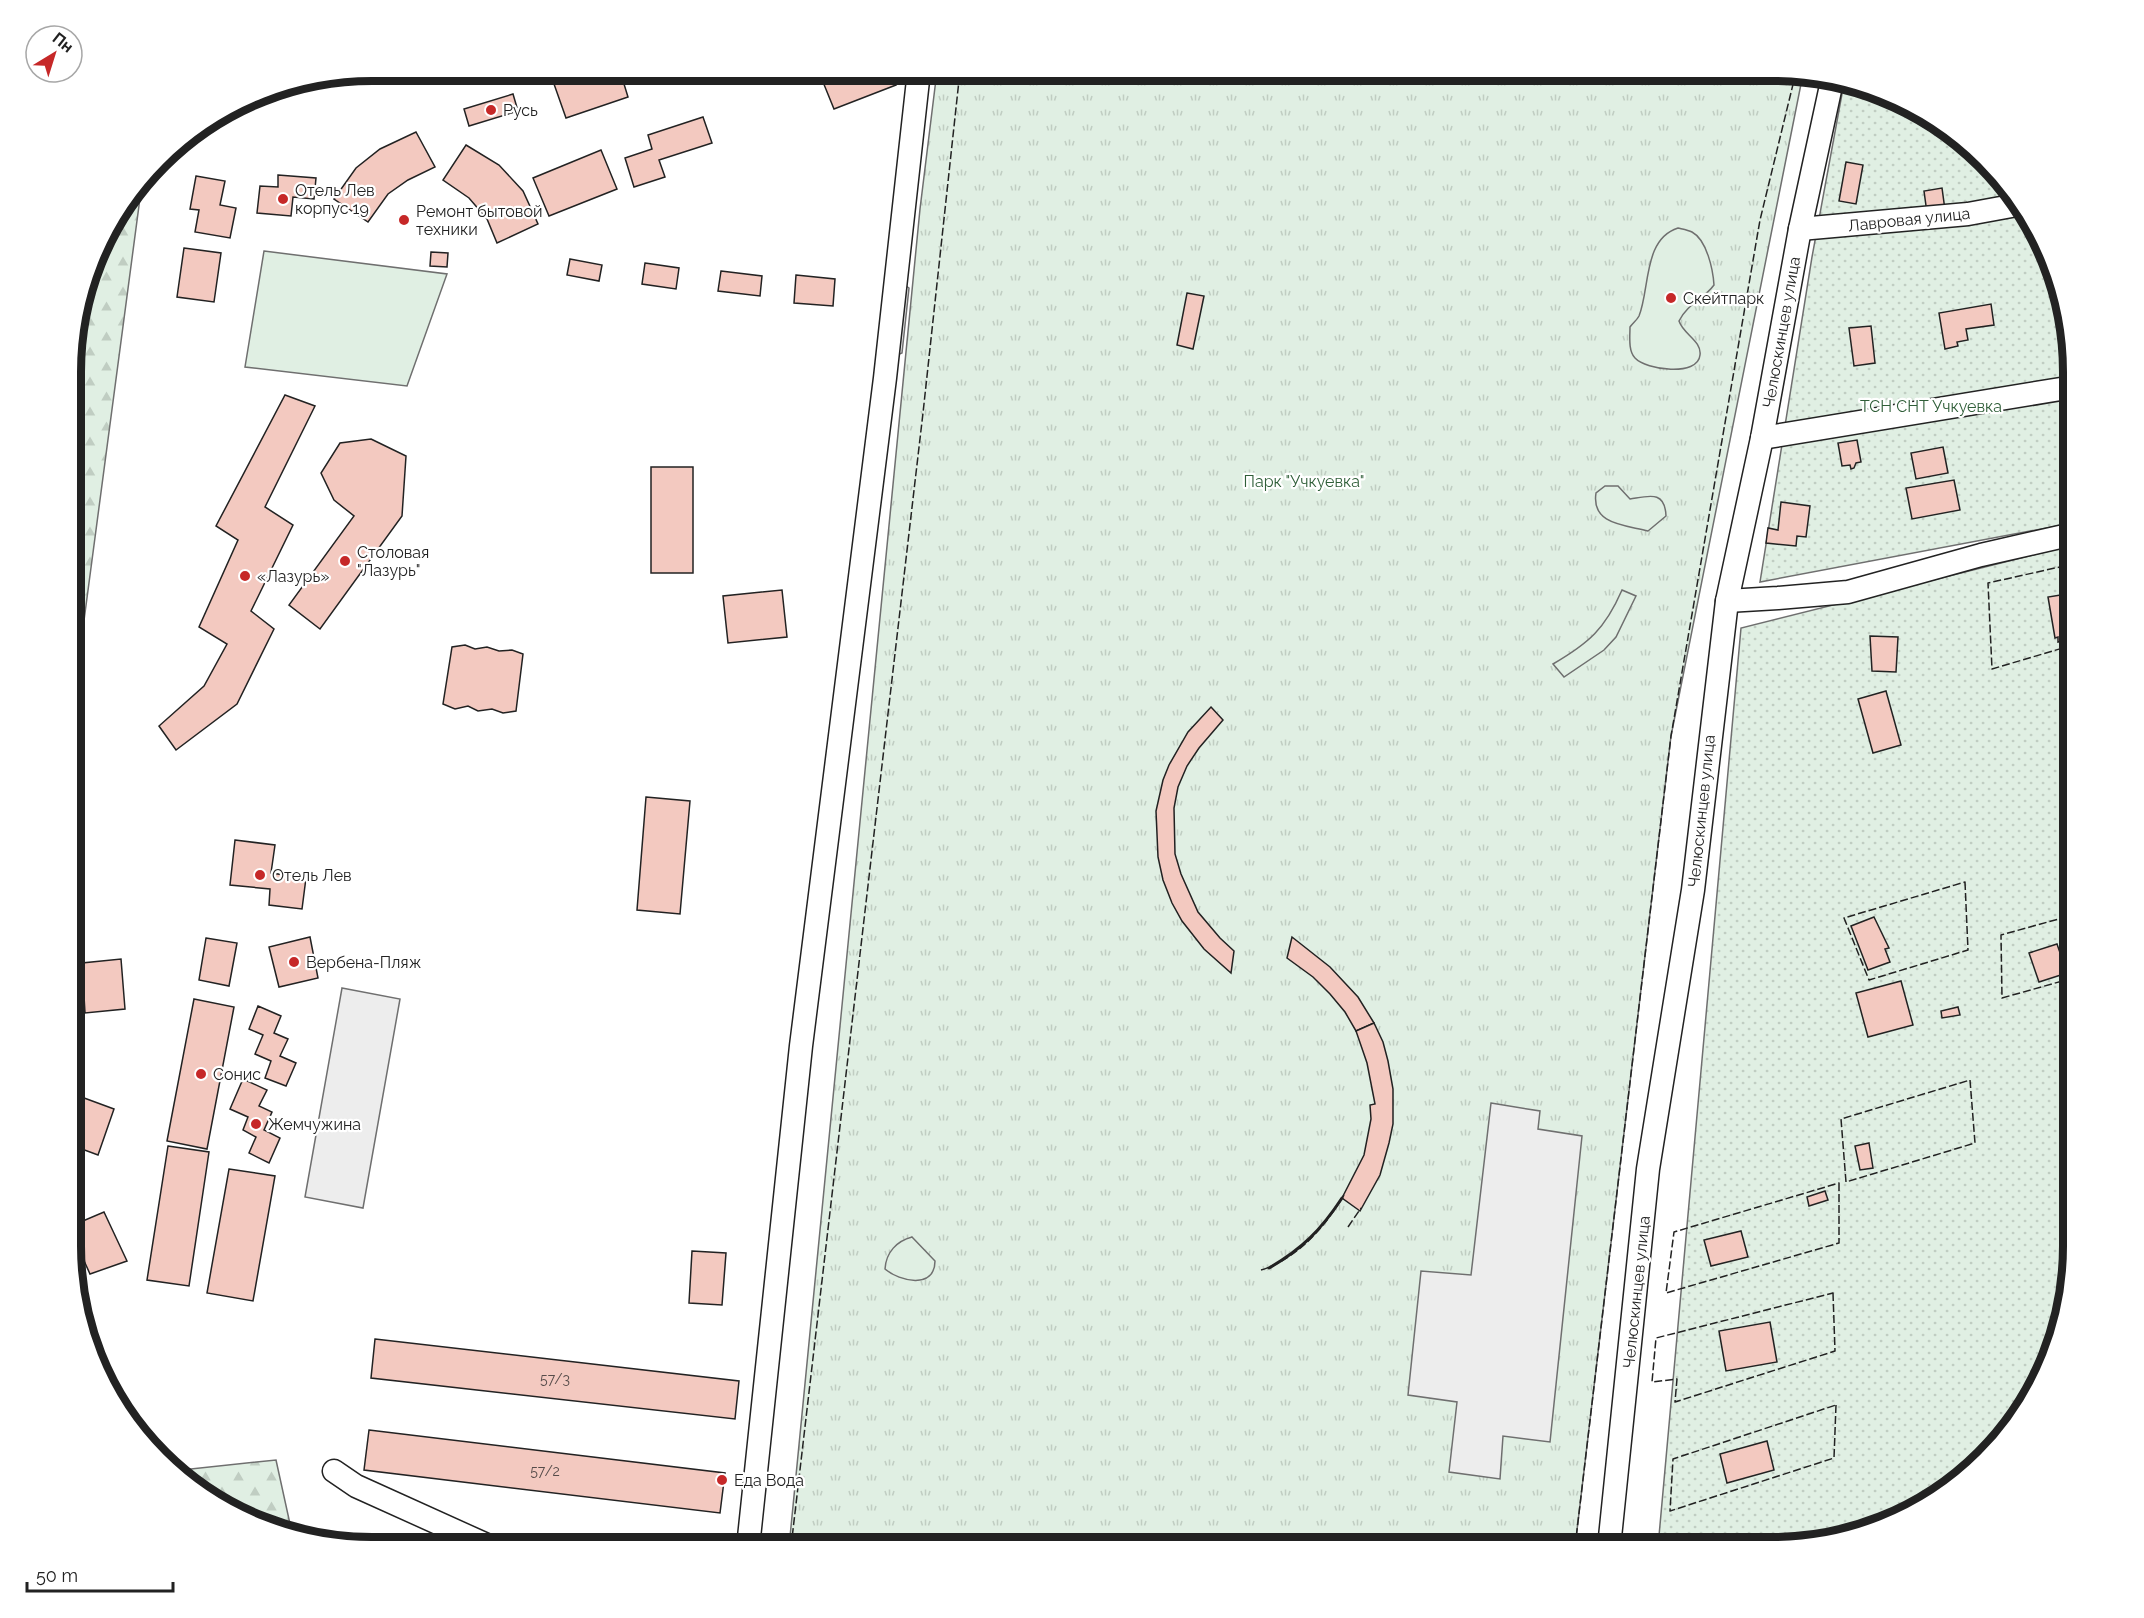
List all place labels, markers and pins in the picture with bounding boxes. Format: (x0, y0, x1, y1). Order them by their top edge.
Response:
place label: Русь (503, 101, 538, 120)
marker: Русь (484, 103, 498, 117)
place label: Отель Лев корпус 19 (295, 181, 375, 218)
marker: Отель Лев корпус 19 (276, 192, 290, 206)
place label: Ремонт бытовой техники (416, 202, 542, 239)
marker: Ремонт бытовой техники (397, 213, 411, 227)
place label: Скейтпарк (1683, 289, 1764, 308)
marker: Скейтпарк (1664, 291, 1678, 305)
place label: Столовая "Лазурь" (357, 543, 429, 580)
marker: Столовая "Лазурь" (338, 554, 352, 568)
place label: «Лазурь» (257, 567, 329, 586)
marker: «Лазурь» (238, 569, 252, 583)
place label: Отель Лев (272, 866, 352, 885)
marker: Отель Лев (253, 868, 267, 882)
place label: Вербена-Пляж (306, 953, 422, 972)
marker: Вербена-Пляж (287, 955, 301, 969)
place label: Сонис (213, 1065, 261, 1084)
marker: Сонис (194, 1067, 208, 1081)
place label: Жемчужина (268, 1115, 361, 1134)
marker: Жемчужина (249, 1117, 263, 1131)
place label: Еда Вода (734, 1471, 804, 1490)
marker: Еда Вода (715, 1473, 729, 1487)

